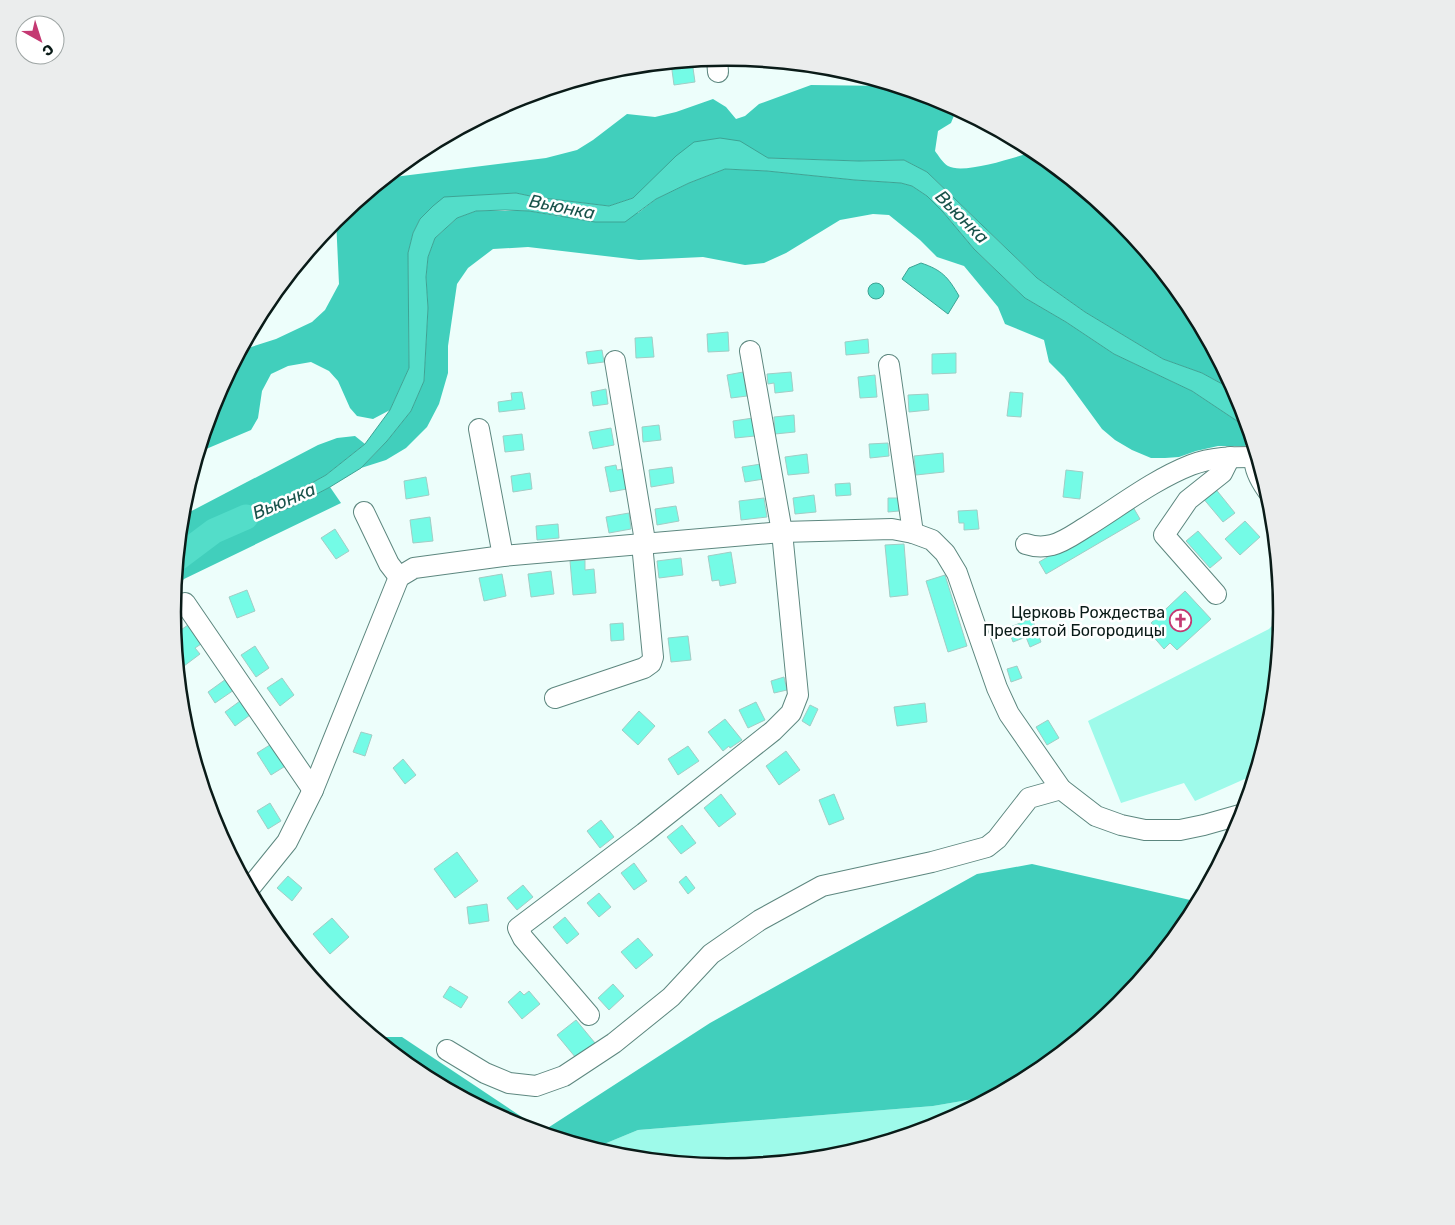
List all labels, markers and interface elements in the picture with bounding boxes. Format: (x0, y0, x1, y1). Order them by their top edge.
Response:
north arrow (15, 15, 65, 65)
text: С (39, 40, 57, 60)
water label: Вьюнка (931, 186, 994, 249)
water label: Вьюнка (527, 190, 597, 224)
water label: Вьюнка (249, 478, 319, 524)
place label: Церковь Рождества Пресвятой Богородицы (983, 603, 1165, 640)
church icon: Церковь Рождества Пресвятой Богородицы (1169, 609, 1193, 633)

